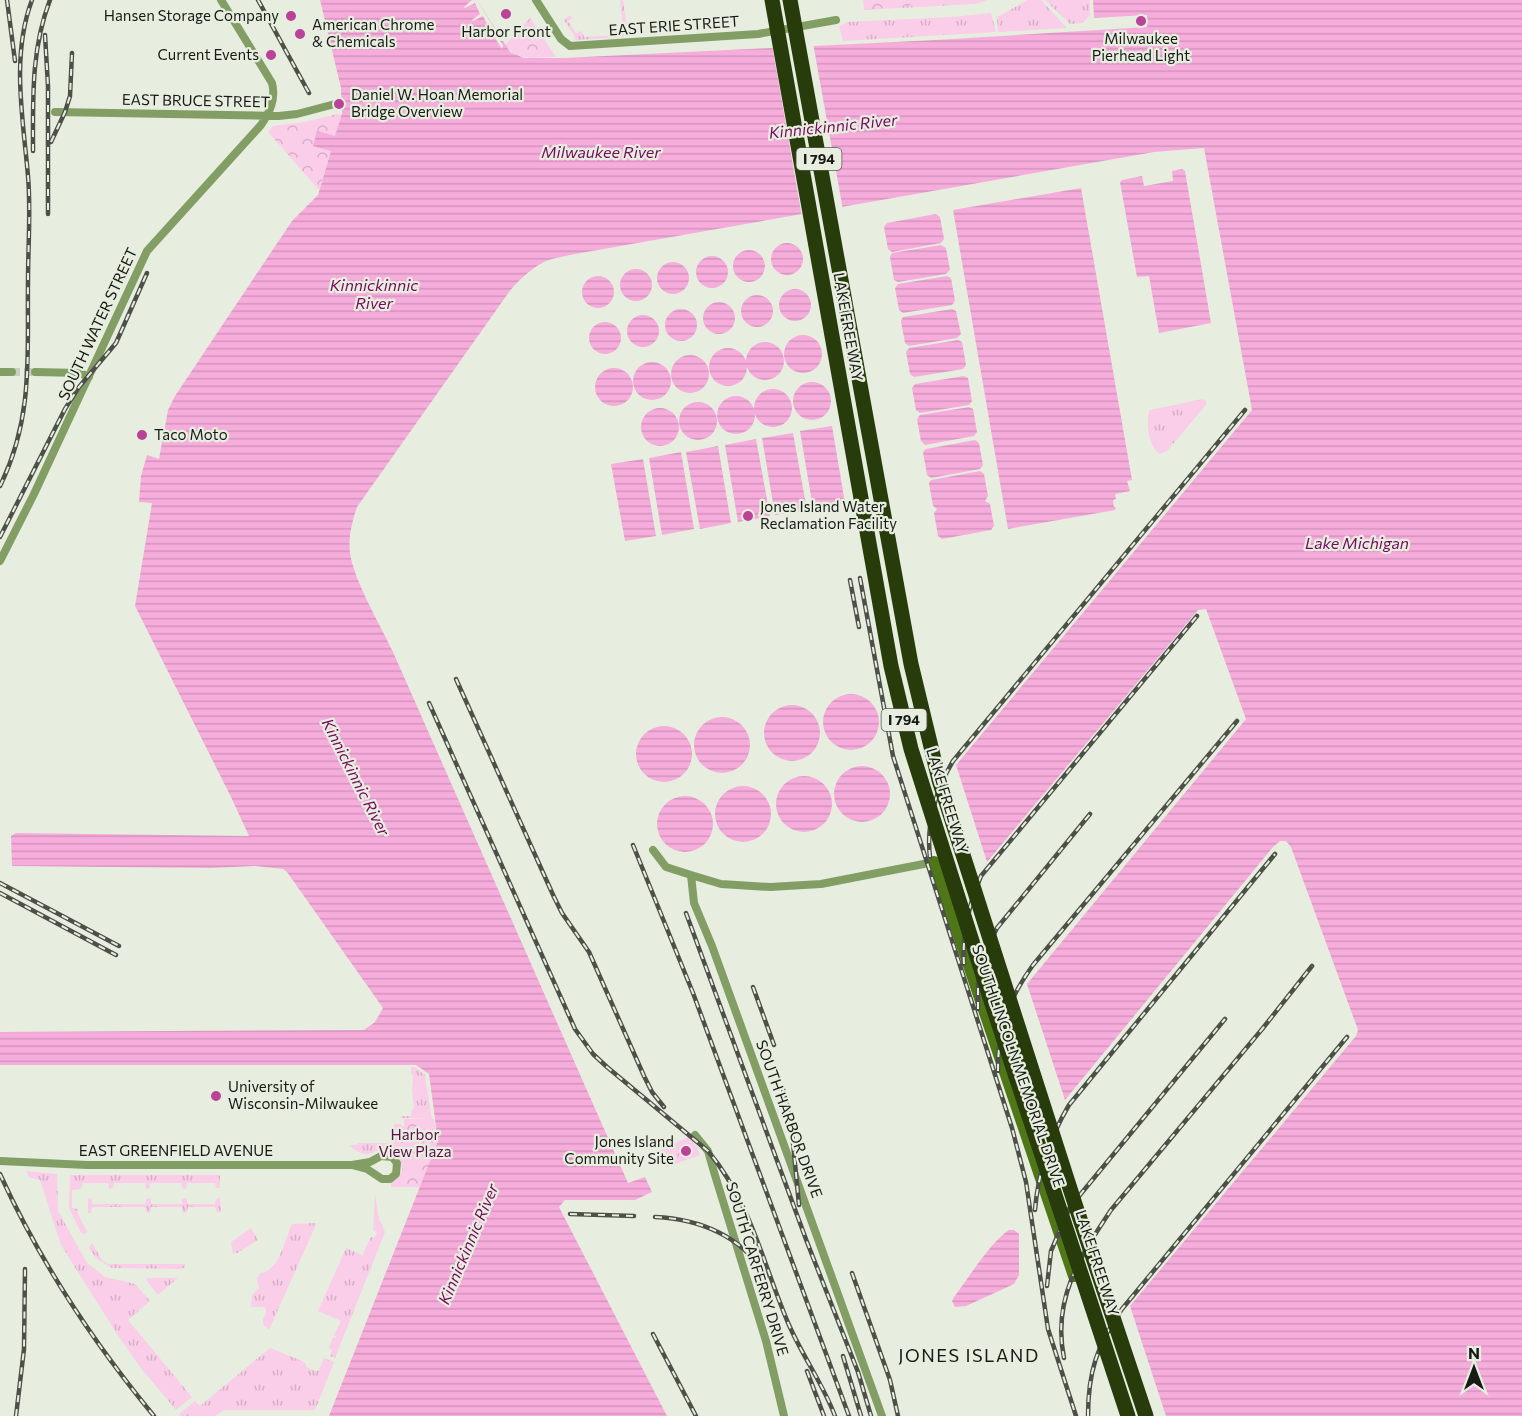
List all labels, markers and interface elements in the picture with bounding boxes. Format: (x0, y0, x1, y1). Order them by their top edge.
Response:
place label: Hansen Storage Company (104, 6, 279, 24)
marker: Harbor Front (499, 7, 513, 21)
marker: Hansen Storage Company (284, 9, 298, 23)
street label: EAST ERIE STREET (608, 11, 740, 39)
marker: Milwaukee Pierhead Light (1134, 14, 1148, 28)
place label: American Chrome & Chemicals (312, 15, 435, 50)
place label: Harbor Front (461, 22, 551, 40)
marker: American Chrome & Chemicals (293, 27, 307, 41)
place label: Milwaukee Pierhead Light (1092, 29, 1190, 64)
place label: Current Events (158, 45, 259, 63)
marker: Current Events (264, 48, 278, 62)
place label: Daniel W. Hoan Memorial Bridge Overview (351, 85, 523, 120)
street label: EAST BRUCE STREET (122, 90, 271, 110)
marker: Daniel W. Hoan Memorial Bridge Overview (332, 97, 346, 111)
water label: Kinnickinnic River (768, 109, 899, 142)
water label: Milwaukee River (541, 142, 661, 161)
road number: I 794 (796, 148, 842, 170)
street label: SOUTH WATER STREET (54, 244, 141, 403)
street label: LAKE FREEWAY (831, 271, 867, 383)
water label: Kinnickinnic River (330, 275, 418, 312)
place label: Taco Moto (154, 425, 228, 443)
marker: Taco Moto (135, 428, 149, 442)
place label: Jones Island Water Reclamation Facility (760, 497, 897, 532)
marker: Jones Island Water Reclamation Facility (741, 509, 755, 523)
water label: Lake Michigan (1305, 533, 1409, 552)
road number: I 794 (882, 709, 926, 731)
water label: Kinnickinnic River (319, 715, 394, 839)
street label: LAKE FREEWAY (923, 745, 973, 856)
street label: SOUTH LINCOLN MEMORIAL DRIVE (969, 942, 1069, 1189)
street label: SOUTH HARBOR DRIVE (753, 1037, 827, 1200)
place label: University of Wisconsin-Milwaukee (228, 1077, 378, 1112)
marker: University of Wisconsin-Milwaukee (209, 1089, 223, 1103)
park label: Harbor View Plaza (378, 1125, 452, 1160)
place label: Jones Island Community Site (564, 1132, 674, 1167)
street label: EAST GREENFIELD AVENUE (79, 1141, 273, 1159)
marker: Jones Island Community Site (679, 1144, 693, 1158)
water label: Kinnickinnic River (434, 1180, 502, 1307)
street label: SOUTH CARFERRY DRIVE (723, 1180, 793, 1358)
street label: LAKE FREEWAY (1072, 1207, 1124, 1318)
north arrow (1444, 1338, 1504, 1398)
text: N (1468, 1343, 1480, 1362)
district label: JONES ISLAND (898, 1344, 1040, 1366)

